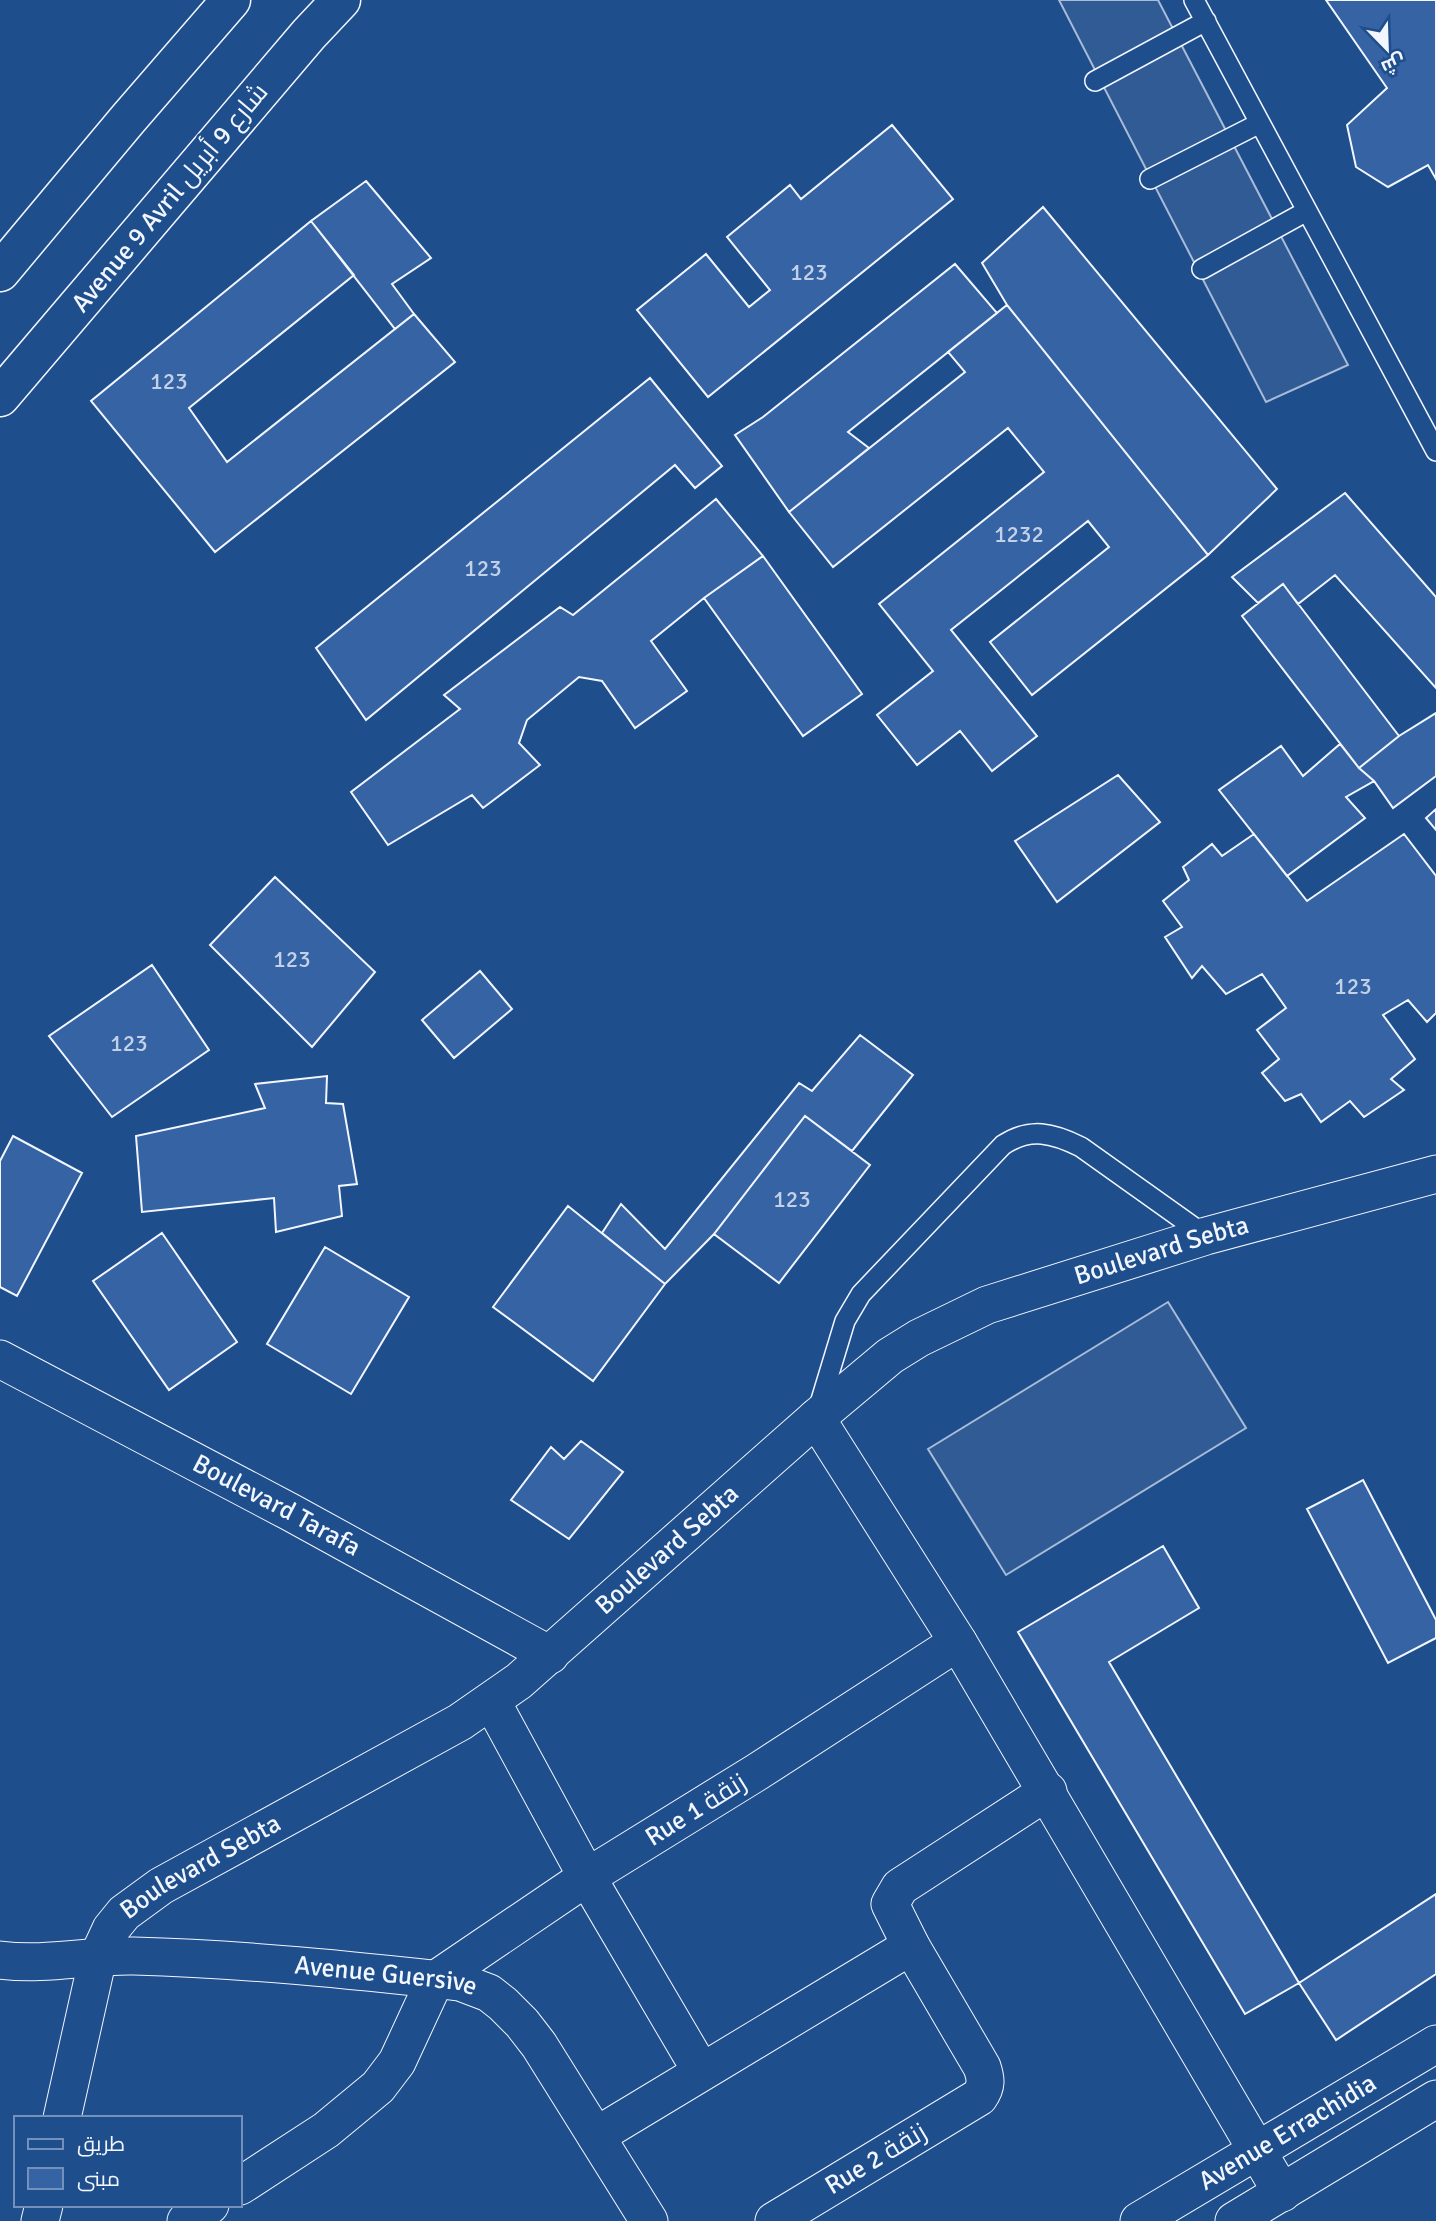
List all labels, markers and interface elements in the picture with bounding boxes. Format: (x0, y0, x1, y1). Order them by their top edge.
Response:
north arrow (1352, 14, 1422, 84)
text: ش (1377, 48, 1409, 80)
street label: Avenue 9 Avril شارع 9 أبريل (63, 76, 275, 319)
house number: 123 (790, 258, 828, 287)
house number: 123 (150, 367, 188, 396)
house number: 1232 (994, 520, 1044, 549)
house number: 123 (464, 554, 502, 583)
house number: 123 (273, 945, 311, 974)
house number: 123 (1334, 972, 1372, 1001)
house number: 123 (110, 1029, 148, 1058)
house number: 123 (773, 1185, 811, 1214)
street label: Boulevard Sebta (1070, 1209, 1252, 1292)
street label: Boulevard Tarafa (187, 1448, 366, 1564)
street label: Boulevard Sebta (589, 1478, 745, 1622)
street label: Rue 1 زنقة (640, 1766, 752, 1854)
street label: Boulevard Sebta (114, 1807, 286, 1926)
street label: Avenue Guersive (293, 1949, 482, 2003)
street label: Avenue Errachidia (1193, 2067, 1382, 2198)
legend (14, 2116, 242, 2207)
street label: Rue 2 زنقة (819, 2116, 933, 2202)
text: طريق (77, 2131, 125, 2157)
text: مبنى (77, 2166, 120, 2192)

